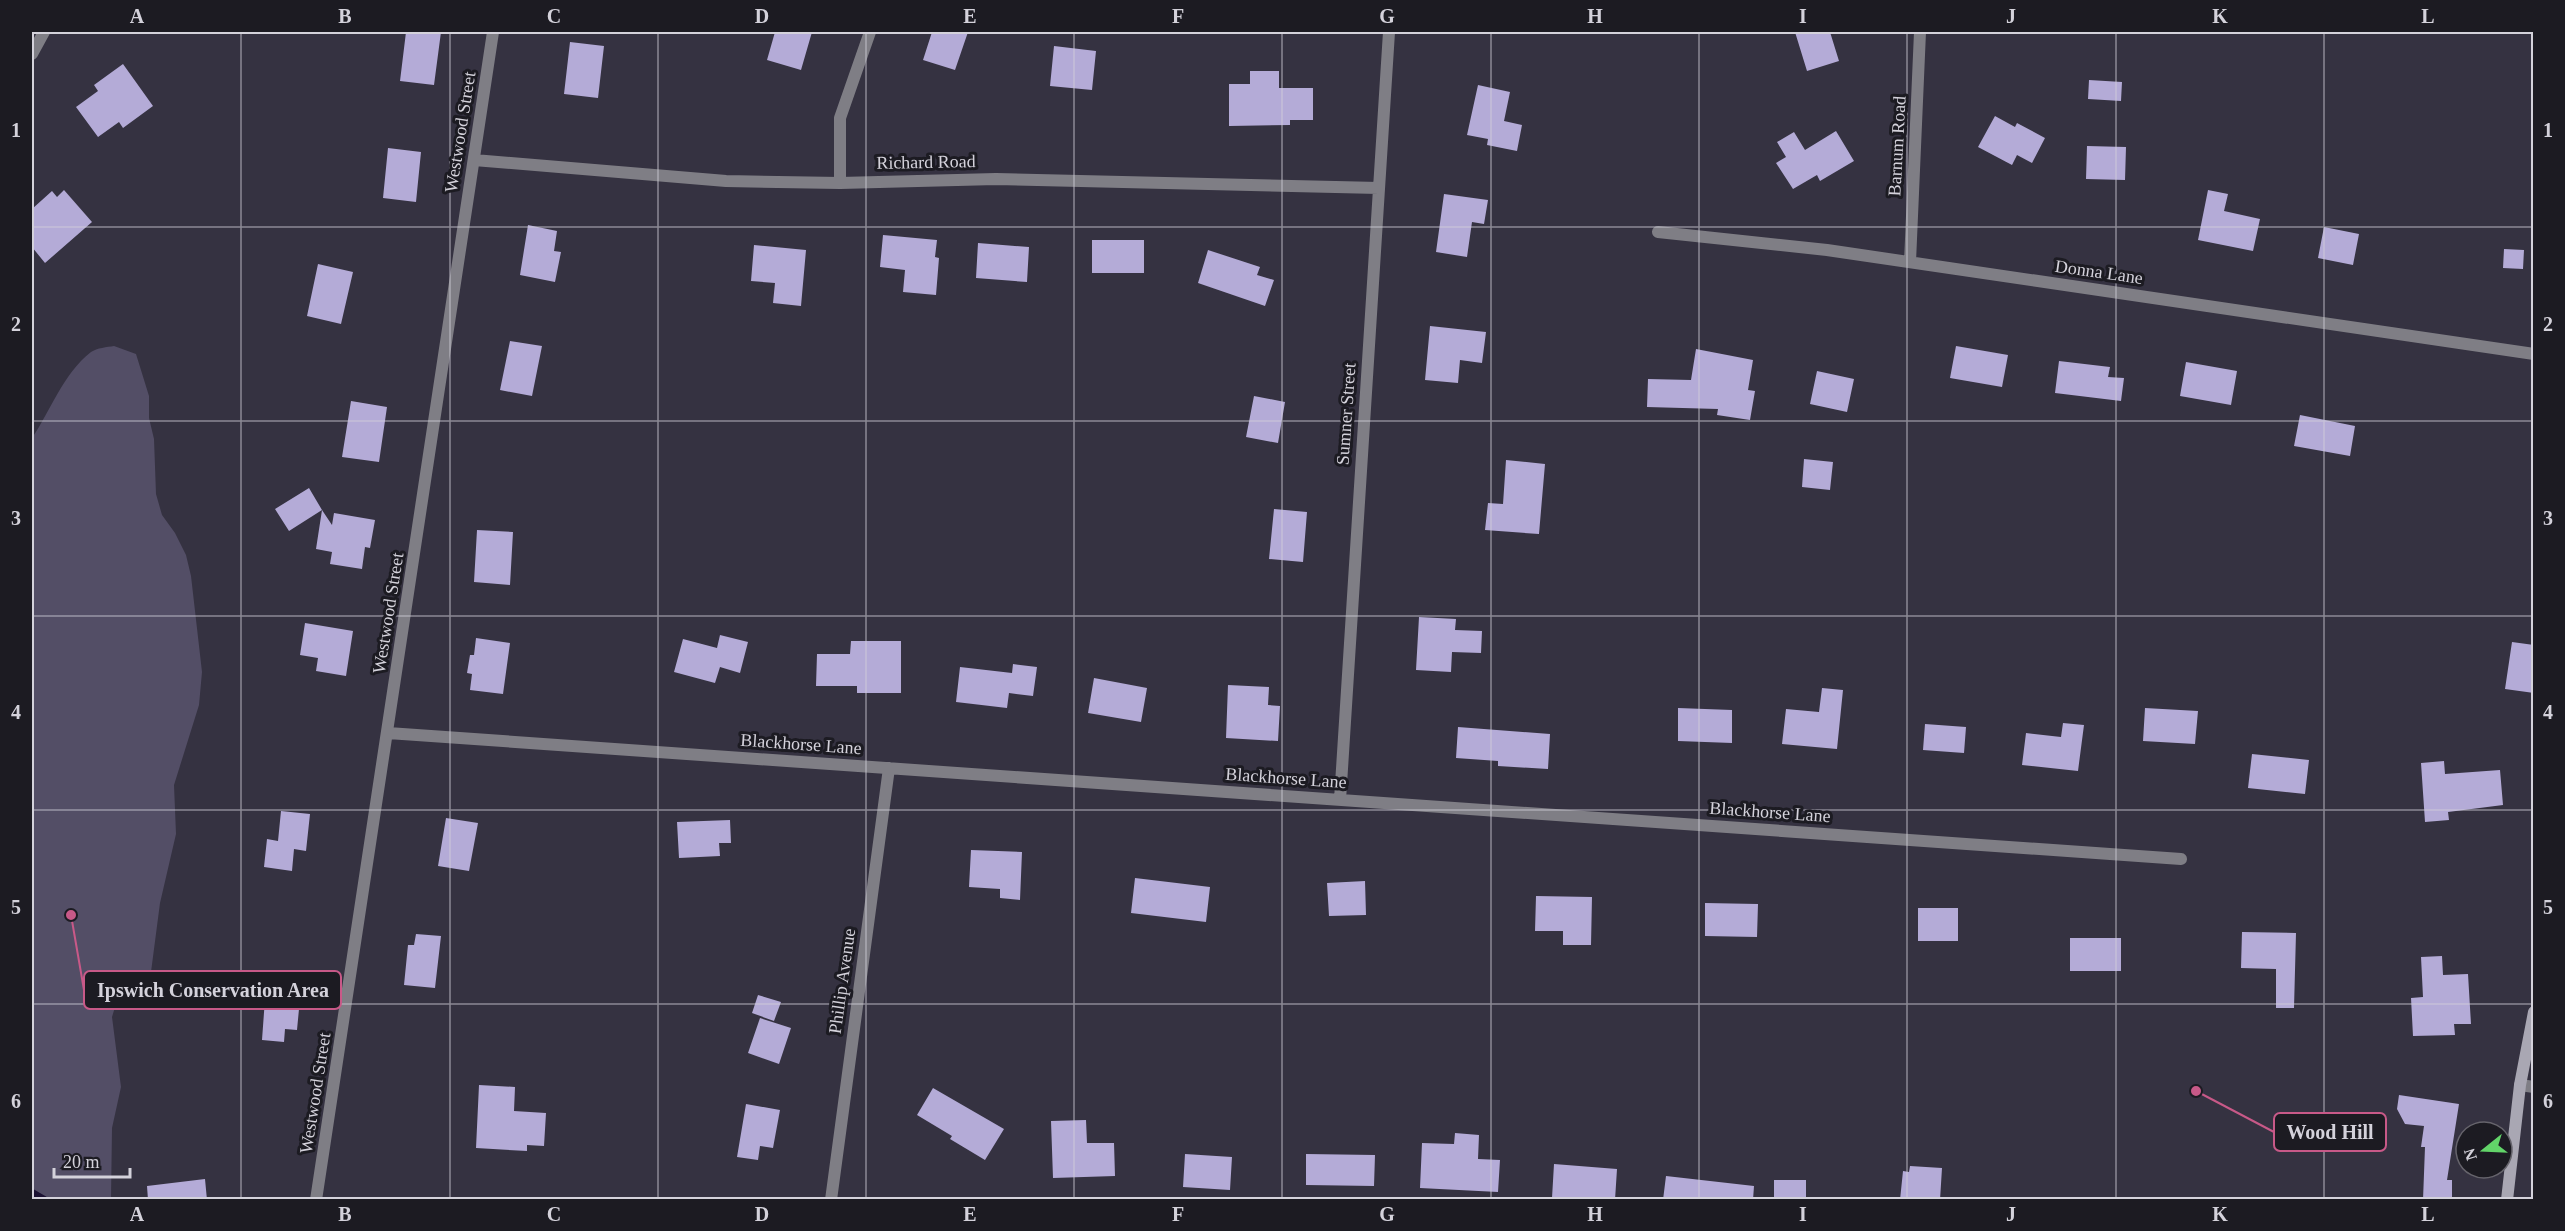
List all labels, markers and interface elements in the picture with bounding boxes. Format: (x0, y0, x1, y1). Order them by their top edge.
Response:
text: A (130, 5, 145, 27)
text: B (338, 5, 352, 27)
text: C (547, 5, 561, 27)
text: D (755, 5, 769, 27)
text: E (963, 5, 977, 27)
text: F (1172, 5, 1184, 27)
text: G (1379, 5, 1395, 27)
text: H (1587, 5, 1603, 27)
text: I (1799, 5, 1807, 27)
text: J (2006, 5, 2016, 27)
text: K (2212, 5, 2228, 27)
text: L (2421, 5, 2435, 27)
street label: Westwood Street (441, 70, 479, 194)
street label: Barnum Road (1884, 95, 1910, 197)
text: 1 (11, 119, 21, 141)
text: 1 (2543, 119, 2553, 141)
street label: Richard Road (876, 151, 976, 173)
street label: Donna Lane (2054, 256, 2144, 288)
text: 2 (11, 313, 21, 335)
text: 2 (2543, 313, 2553, 335)
street label: Sumner Street (1332, 362, 1360, 466)
text: 3 (11, 507, 21, 529)
text: 3 (2543, 507, 2553, 529)
street label: Westwood Street (369, 551, 407, 675)
text: 4 (11, 701, 21, 723)
text: 4 (2543, 701, 2553, 723)
street label: Blackhorse Lane (740, 730, 862, 758)
street label: Blackhorse Lane (1225, 764, 1347, 792)
street label: Blackhorse Lane (1709, 798, 1831, 826)
text: 5 (11, 896, 21, 918)
text: 5 (2543, 896, 2553, 918)
street label: Phillip Avenue (825, 927, 859, 1035)
callout: Ipswich Conservation Area (84, 971, 341, 1009)
text: Ipswich Conservation Area (97, 979, 329, 1002)
street label: Westwood Street (296, 1031, 334, 1155)
text: 6 (11, 1090, 21, 1112)
text: 6 (2543, 1090, 2553, 1112)
callout: Wood Hill (2274, 1113, 2386, 1151)
north arrow (2454, 1120, 2514, 1180)
text: Wood Hill (2286, 1121, 2374, 1143)
scale bar (54, 1141, 130, 1179)
text: N (2460, 1146, 2480, 1163)
text: 20 m (63, 1152, 100, 1172)
text: A (130, 1203, 145, 1225)
text: B (338, 1203, 352, 1225)
text: C (547, 1203, 561, 1225)
text: D (755, 1203, 769, 1225)
text: E (963, 1203, 977, 1225)
text: F (1172, 1203, 1184, 1225)
text: G (1379, 1203, 1395, 1225)
text: H (1587, 1203, 1603, 1225)
text: I (1799, 1203, 1807, 1225)
text: J (2006, 1203, 2016, 1225)
text: K (2212, 1203, 2228, 1225)
text: L (2421, 1203, 2435, 1225)

